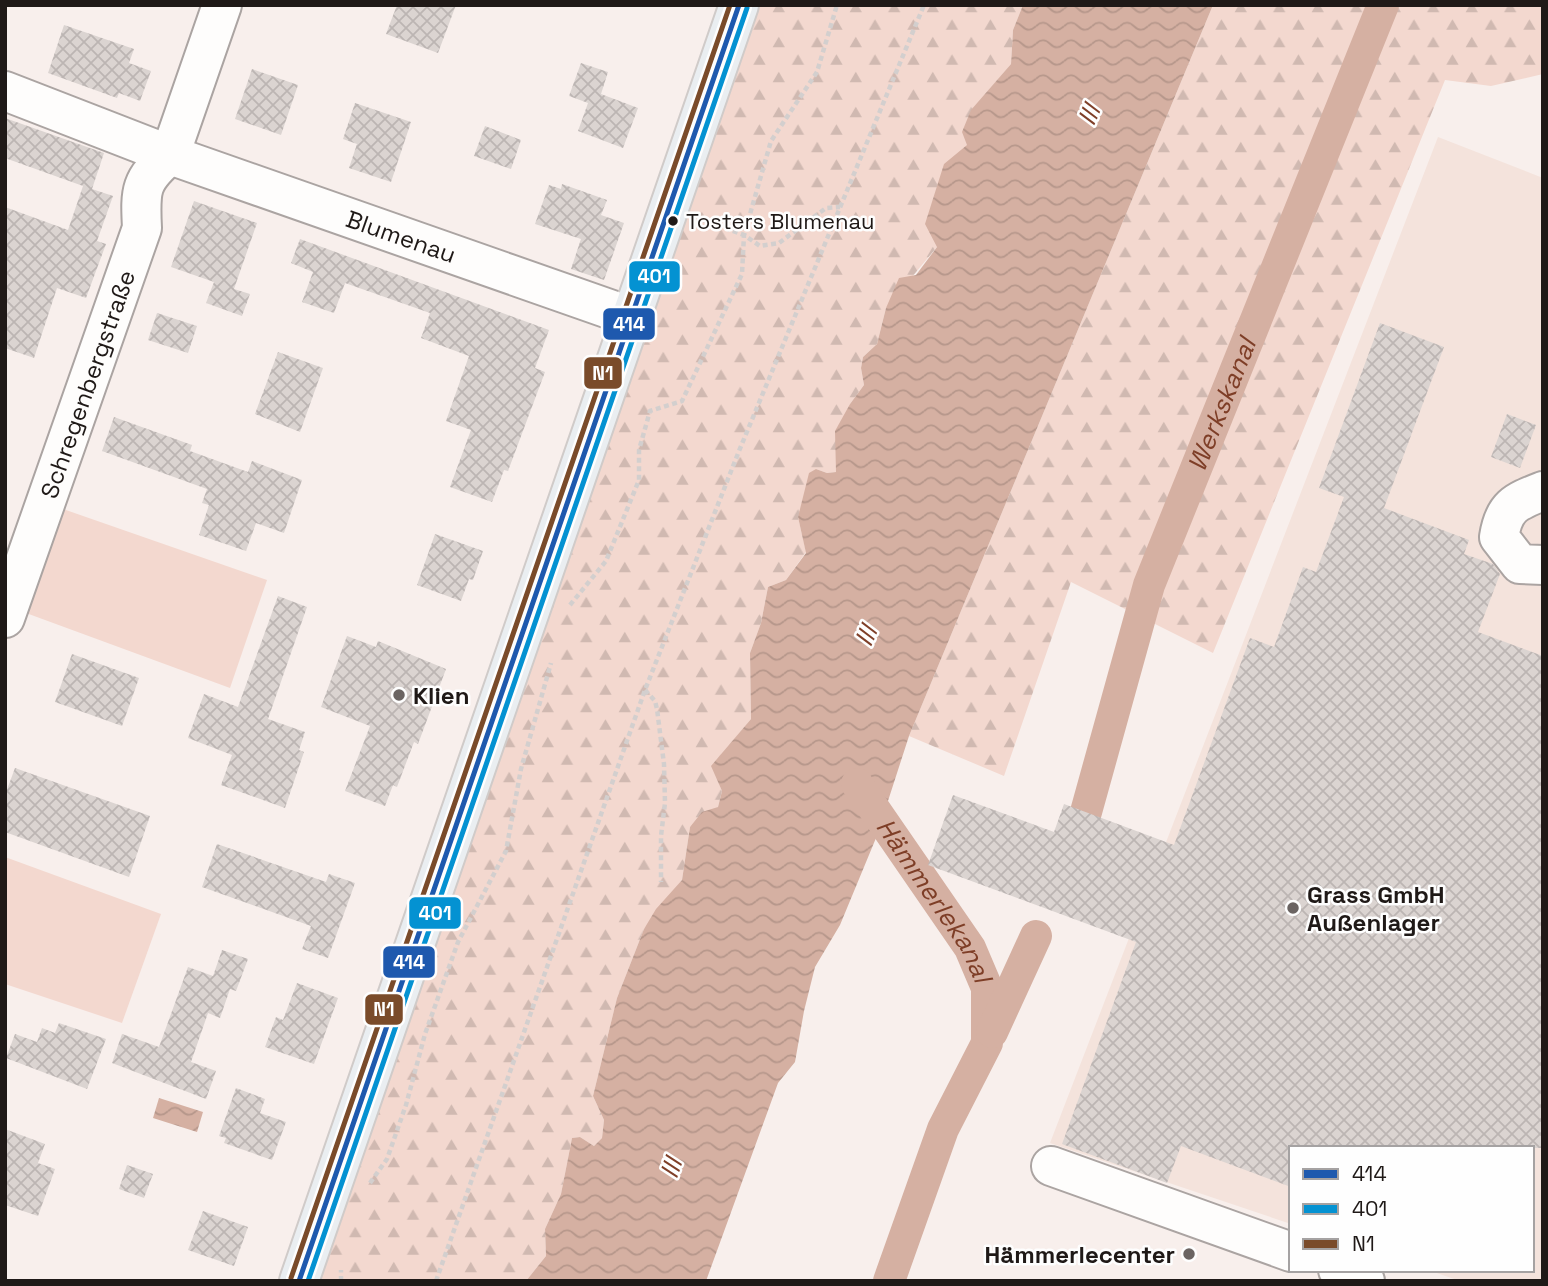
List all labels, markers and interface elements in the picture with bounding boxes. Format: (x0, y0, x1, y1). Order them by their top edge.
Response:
water label: Ill (1070, 97, 1109, 130)
street label: Blumenau (342, 203, 460, 270)
place label: Tosters Blumenau (686, 207, 874, 235)
marker: Tosters Blumenau (666, 214, 680, 228)
line badge: 401 (628, 260, 681, 293)
text: 401 (638, 264, 670, 289)
street label: Schregenbergstraße (33, 266, 142, 502)
line badge: 414 (602, 307, 656, 341)
text: 414 (613, 312, 645, 337)
water label: Werkskanal (1180, 331, 1265, 476)
line badge: N1 (583, 356, 623, 390)
text: N1 (592, 361, 614, 386)
water label: Ill (847, 618, 886, 651)
place label: Klien (413, 680, 469, 711)
marker: Klien (391, 687, 407, 703)
water label: Hämmerlekanal (869, 812, 1001, 990)
place label: Grass GmbH Außenlager (1307, 879, 1445, 938)
line badge: 401 (408, 896, 462, 930)
marker: Grass GmbH Außenlager (1285, 900, 1301, 916)
text: 401 (419, 901, 451, 926)
line badge: 414 (382, 945, 436, 979)
text: 414 (393, 950, 425, 975)
line badge: N1 (364, 993, 404, 1026)
text: N1 (373, 997, 395, 1022)
legend (1289, 1146, 1534, 1272)
water label: Ill (652, 1151, 691, 1183)
text: 414 (1352, 1160, 1387, 1187)
text: 401 (1352, 1195, 1387, 1222)
text: N1 (1352, 1230, 1375, 1257)
place label: Hämmerlecenter (985, 1239, 1175, 1270)
marker: Hämmerlecenter (1181, 1246, 1197, 1262)

